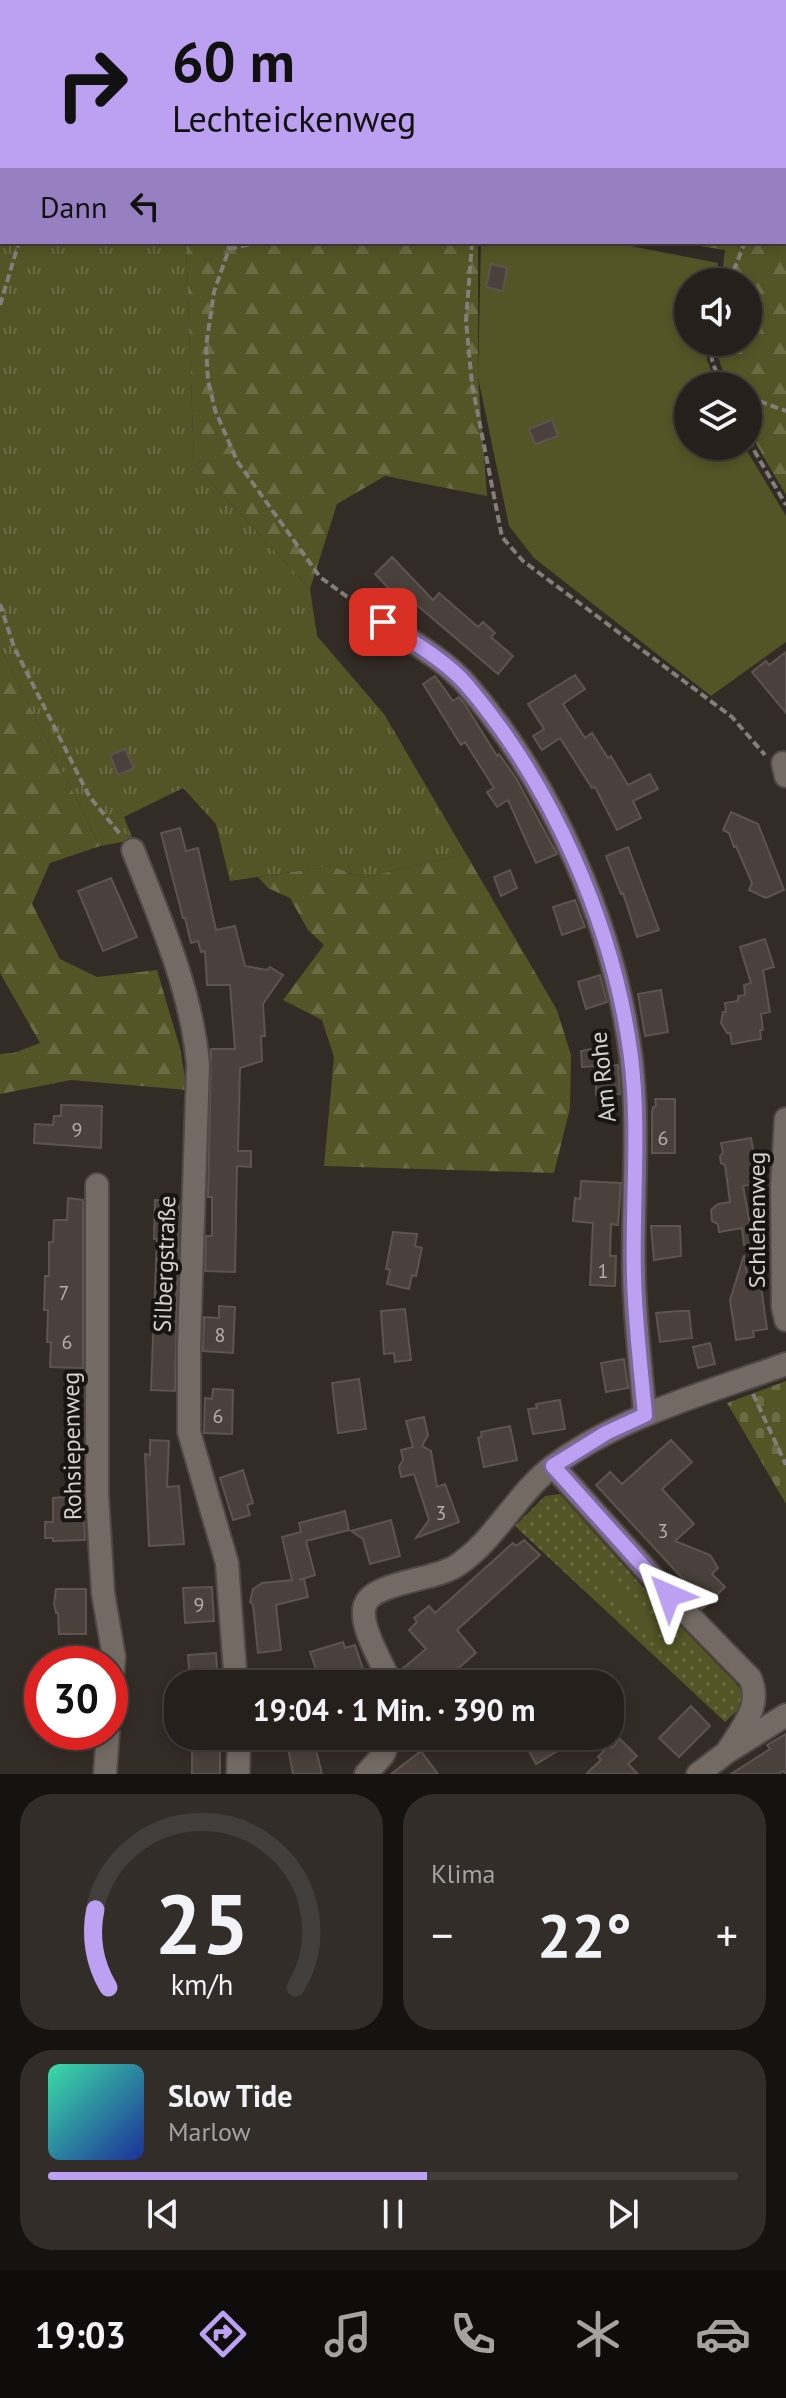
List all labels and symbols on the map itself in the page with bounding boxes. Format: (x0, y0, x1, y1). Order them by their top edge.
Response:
pin (349, 588, 417, 656)
street label: Am Rohe (582, 1030, 623, 1124)
house number: 9 (72, 1117, 82, 1143)
house number: 6 (658, 1125, 668, 1151)
street label: Schlehenweg (741, 1152, 772, 1288)
street label: Silbergstraße (147, 1195, 182, 1333)
house number: 1 (598, 1258, 608, 1284)
house number: 7 (59, 1280, 69, 1306)
house number: 8 (215, 1322, 225, 1348)
house number: 6 (62, 1329, 72, 1355)
street label: Rohsiepenweg (55, 1372, 88, 1520)
house number: 6 (213, 1403, 223, 1429)
house number: 3 (436, 1500, 446, 1526)
house number: 3 (658, 1518, 668, 1544)
position arrow (627, 1553, 711, 1637)
house number: 9 (194, 1592, 204, 1618)
speed limit sign: 30 (24, 1646, 128, 1750)

